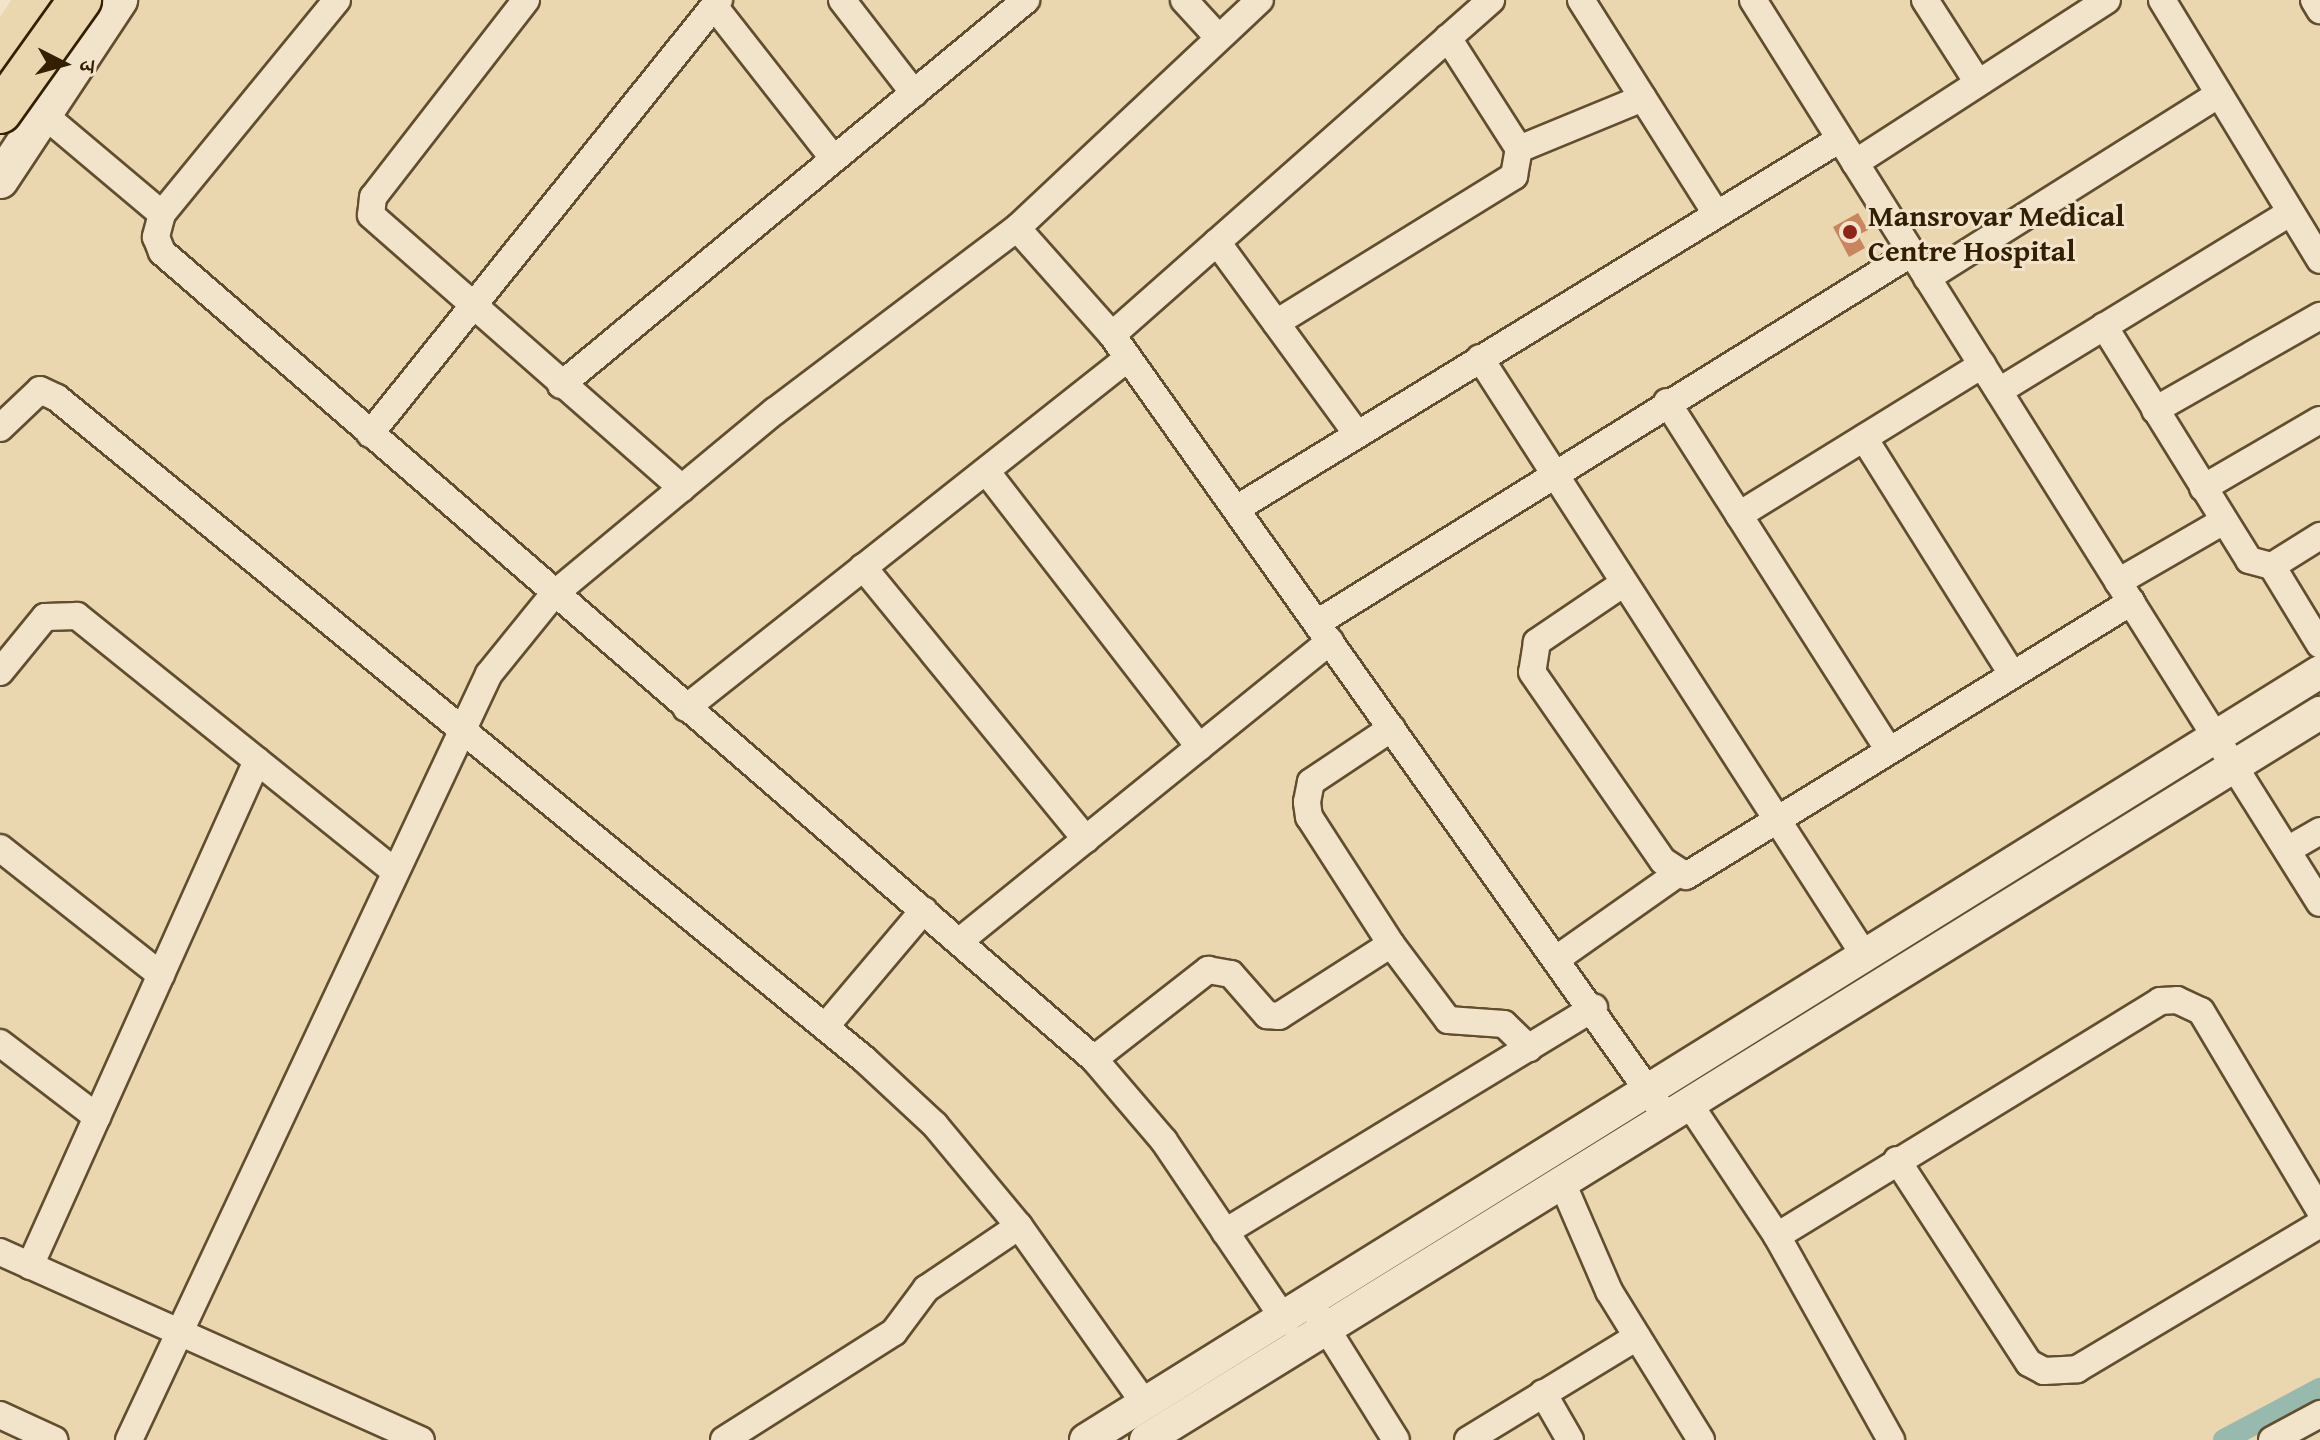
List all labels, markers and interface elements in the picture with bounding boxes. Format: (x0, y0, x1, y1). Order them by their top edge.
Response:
north arrow (24, 24, 104, 104)
text: उ (71, 59, 104, 74)
place label: Mansrovar Medical Centre Hospital (1868, 197, 2125, 268)
marker: Mansrovar Medical Centre Hospital (1839, 221, 1861, 243)

